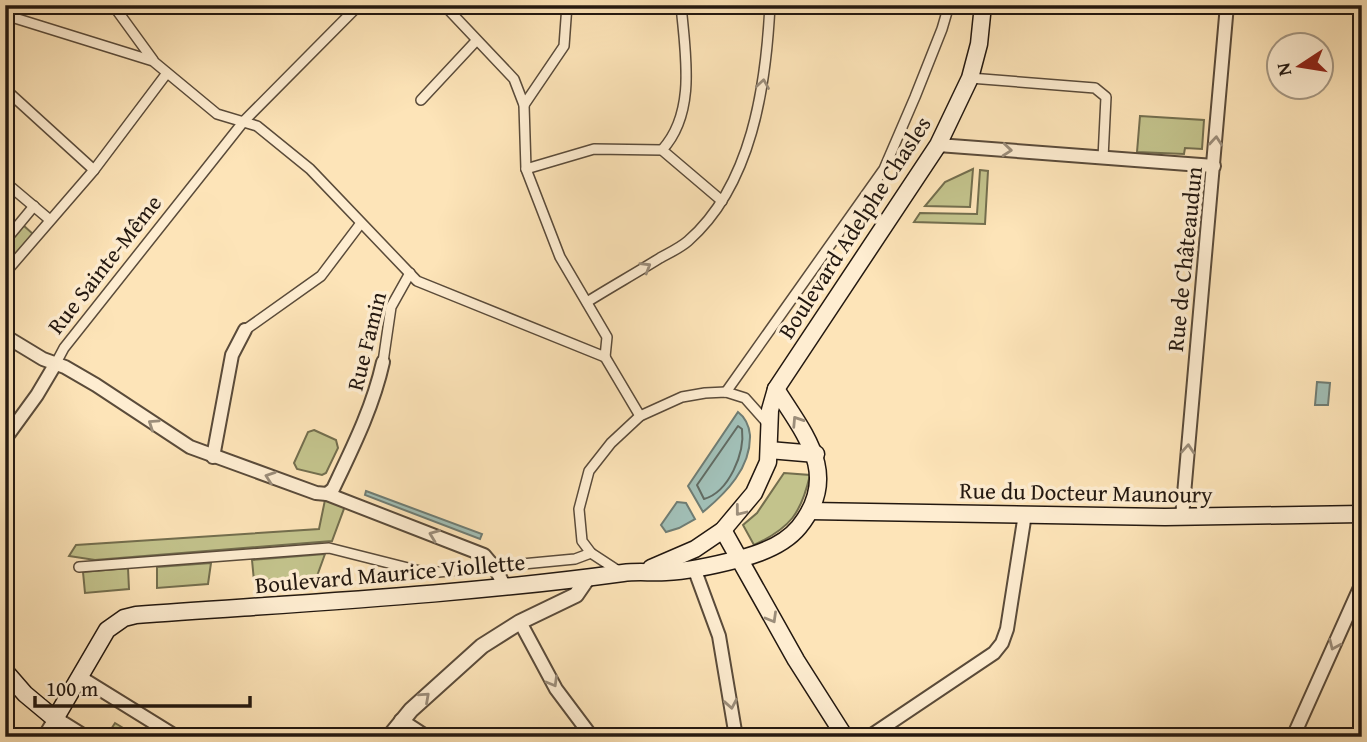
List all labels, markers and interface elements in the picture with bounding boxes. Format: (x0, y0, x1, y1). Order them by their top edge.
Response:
north arrow (1266, 32, 1336, 102)
text: N (1268, 60, 1298, 79)
one-way arrow (755, 78, 770, 90)
street label: Boulevard Adelphe Chasles (770, 109, 938, 345)
one-way arrow (1208, 136, 1223, 147)
one-way arrow (1001, 142, 1012, 157)
street label: Rue de Châteaudun (1158, 165, 1210, 353)
street label: Rue Sainte-Même (39, 187, 169, 341)
one-way arrow (638, 263, 651, 276)
street label: Rue Famin (338, 288, 394, 394)
one-way arrow (792, 416, 805, 429)
one-way arrow (148, 420, 161, 432)
one-way arrow (1180, 443, 1195, 454)
one-way arrow (264, 471, 276, 485)
street label: Rue du Docteur Maunoury (959, 473, 1213, 511)
one-way arrow (736, 503, 749, 515)
one-way arrow (428, 529, 440, 543)
street label: Boulevard Maurice Viollette (254, 545, 526, 601)
one-way arrow (764, 611, 777, 624)
one-way arrow (1328, 638, 1342, 650)
scale bar (35, 665, 250, 709)
text: 100 m (46, 673, 98, 704)
one-way arrow (545, 674, 558, 687)
one-way arrow (417, 693, 430, 705)
one-way arrow (723, 698, 738, 710)

